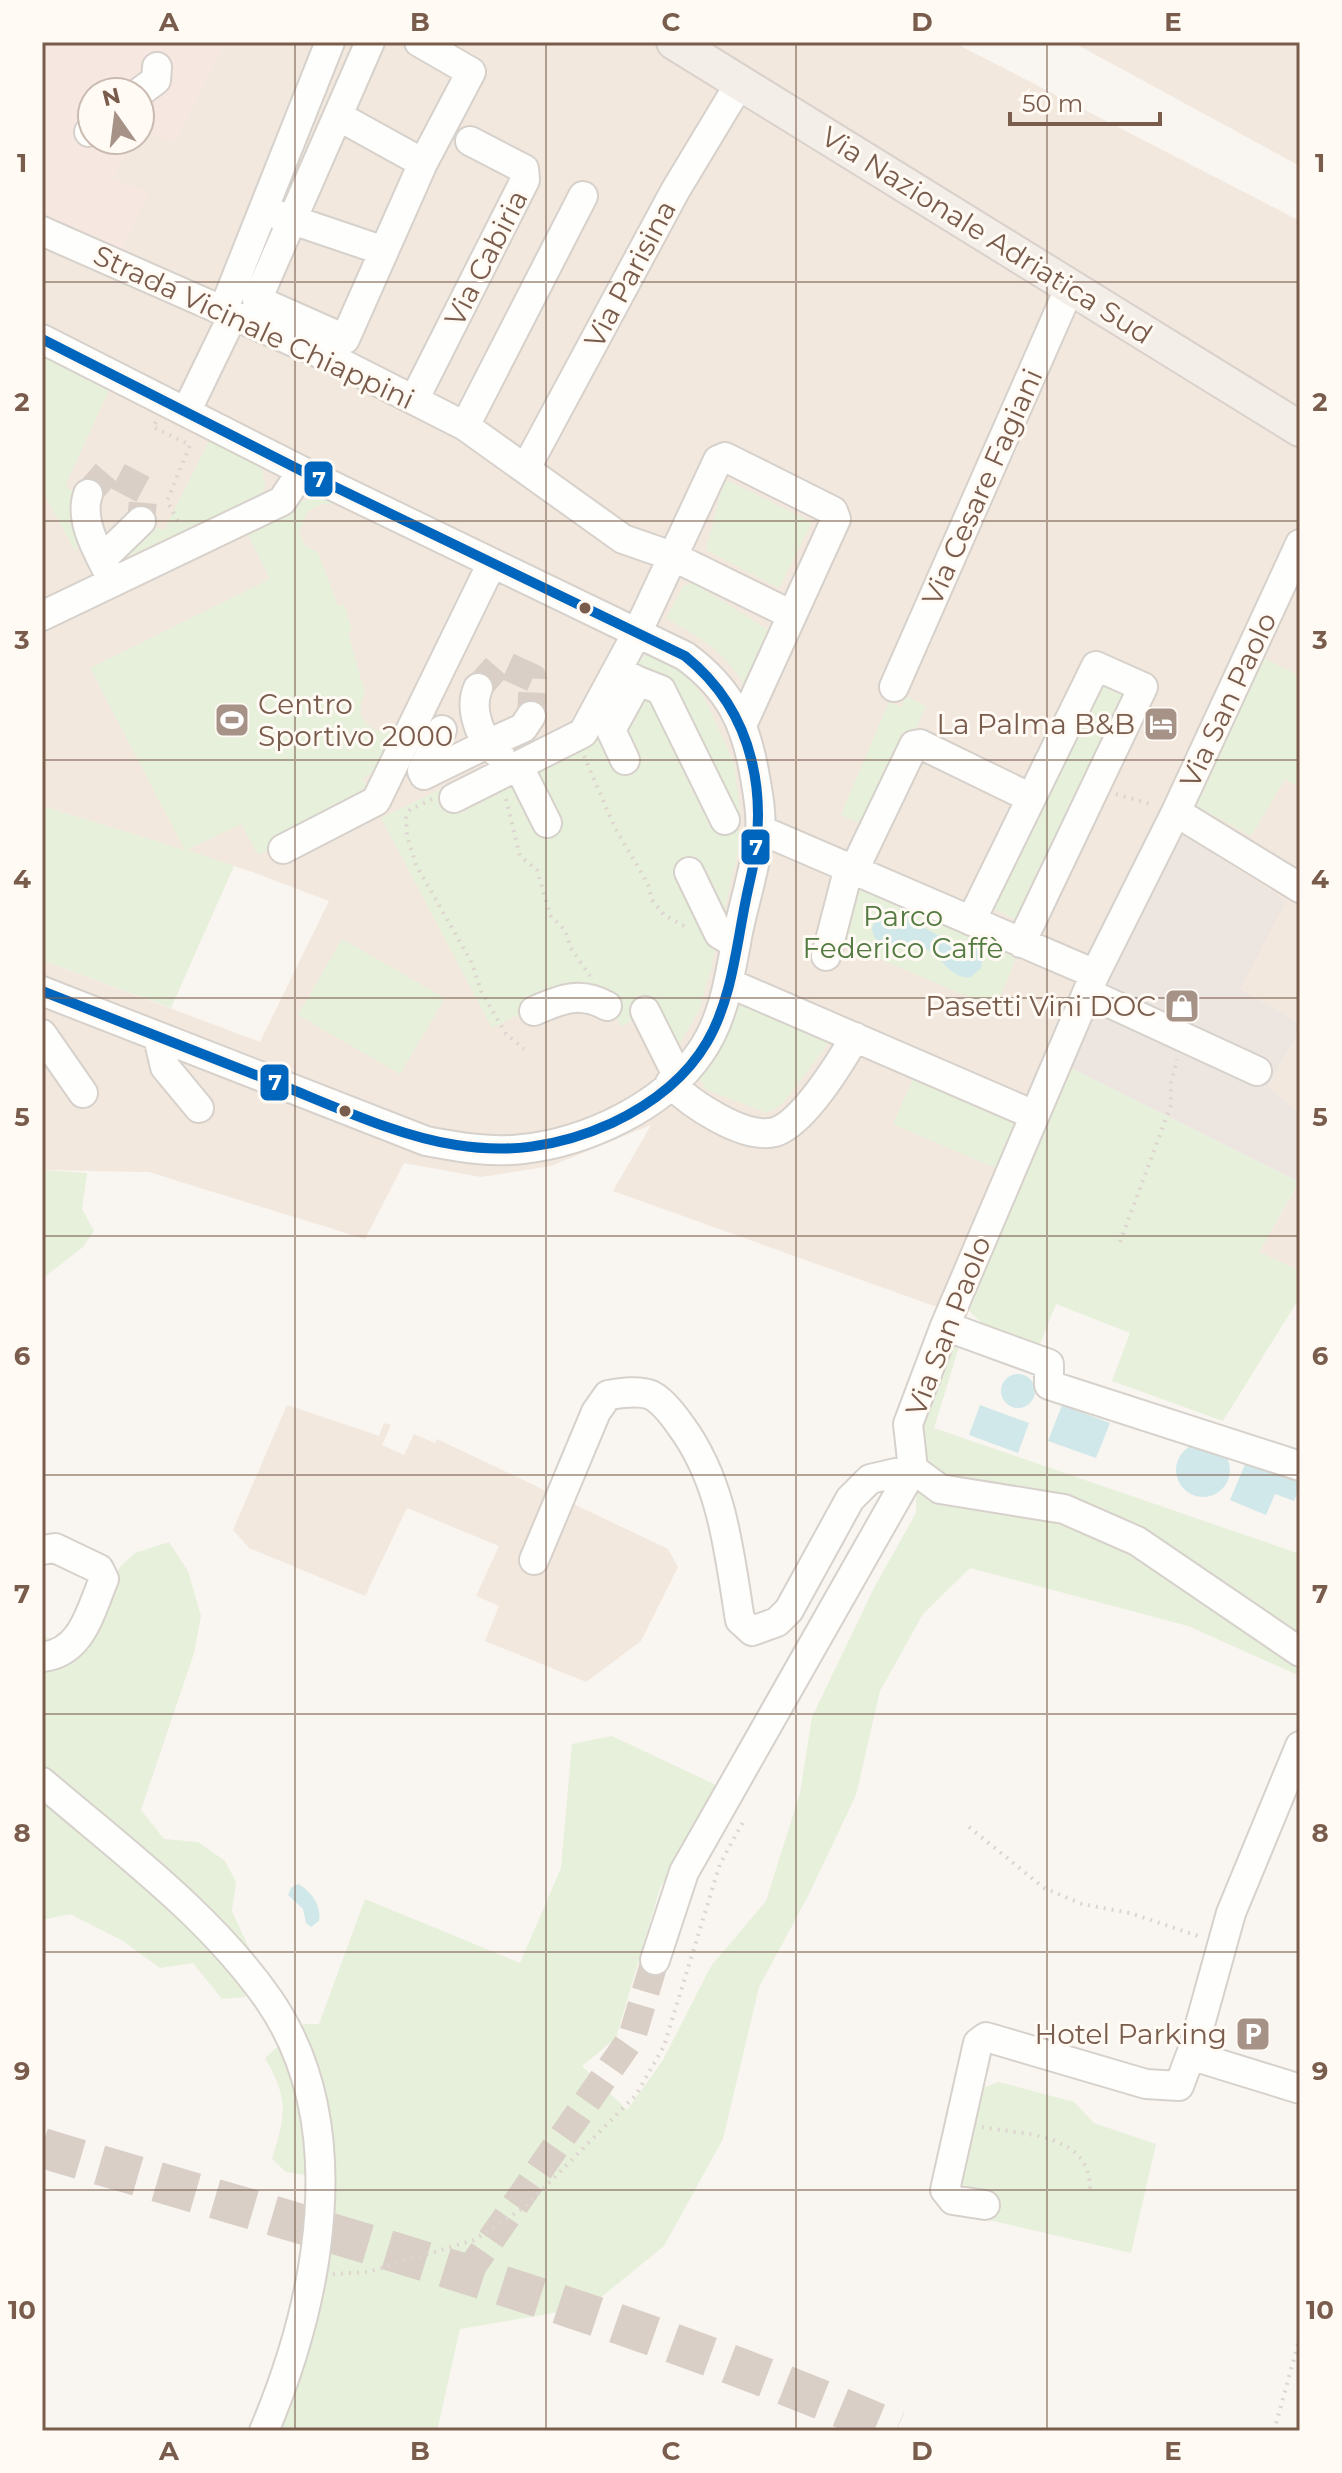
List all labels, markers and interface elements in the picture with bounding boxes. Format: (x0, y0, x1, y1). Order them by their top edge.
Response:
text: A (158, 6, 180, 38)
text: B (410, 6, 430, 38)
text: C (662, 6, 681, 38)
text: D (911, 6, 933, 38)
text: E (1164, 6, 1182, 38)
north arrow (76, 76, 156, 156)
scale bar (1010, 76, 1160, 126)
text: N (99, 82, 123, 112)
text: 50 m (1022, 89, 1083, 118)
street label: Via Nazionale Adriatica Sud (815, 119, 1159, 351)
text: 1 (17, 147, 27, 179)
text: 1 (1315, 147, 1325, 179)
street label: Via Cabiria (437, 184, 535, 332)
street label: Via Parisina (577, 195, 683, 353)
street label: Strada Vicinale Chiappini (88, 238, 420, 416)
street label: Via Cesare Fagiani (915, 364, 1049, 610)
text: 2 (14, 386, 30, 418)
text: 2 (1312, 386, 1328, 418)
line badge: 7 (303, 460, 334, 498)
text: 7 (312, 466, 326, 493)
unlabelled marker (577, 600, 593, 616)
street label: Via San Paolo (1173, 607, 1283, 793)
text: 3 (13, 624, 30, 656)
text: 3 (1311, 624, 1328, 656)
place label: Centro Sportivo 2000 (258, 687, 453, 753)
sports icon: Centro Sportivo 2000 (213, 701, 251, 739)
hotel icon: La Palma B&B (1142, 705, 1180, 743)
place label: La Palma B&B (936, 707, 1135, 741)
line badge: 7 (740, 828, 771, 866)
text: 7 (749, 834, 763, 861)
text: 4 (13, 863, 31, 895)
text: 4 (1311, 863, 1329, 895)
park label: Parco Federico Caffè (803, 899, 1003, 965)
shop icon: Pasetti Vini DOC (1163, 987, 1201, 1025)
place label: Pasetti Vini DOC (925, 989, 1156, 1023)
line badge: 7 (259, 1063, 290, 1102)
text: 7 (268, 1069, 282, 1096)
text: 5 (14, 1101, 30, 1133)
text: 5 (1312, 1101, 1328, 1133)
unlabelled marker (337, 1103, 353, 1119)
street label: Via San Paolo (898, 1232, 998, 1420)
text: 6 (14, 1340, 31, 1372)
text: 6 (1312, 1340, 1329, 1372)
text: 7 (14, 1578, 30, 1610)
text: 7 (1312, 1578, 1328, 1610)
text: 8 (13, 1817, 31, 1849)
text: 8 (1311, 1817, 1329, 1849)
parking icon: Hotel Parking (1234, 2015, 1272, 2053)
place label: Hotel Parking (1034, 2017, 1227, 2051)
text: 9 (14, 2055, 30, 2087)
text: 9 (1312, 2055, 1328, 2087)
text: 10 (8, 2294, 36, 2326)
text: 10 (1306, 2294, 1334, 2326)
text: A (158, 2435, 180, 2467)
text: B (410, 2435, 430, 2467)
text: C (662, 2435, 681, 2467)
text: D (911, 2435, 933, 2467)
text: E (1164, 2435, 1182, 2467)

